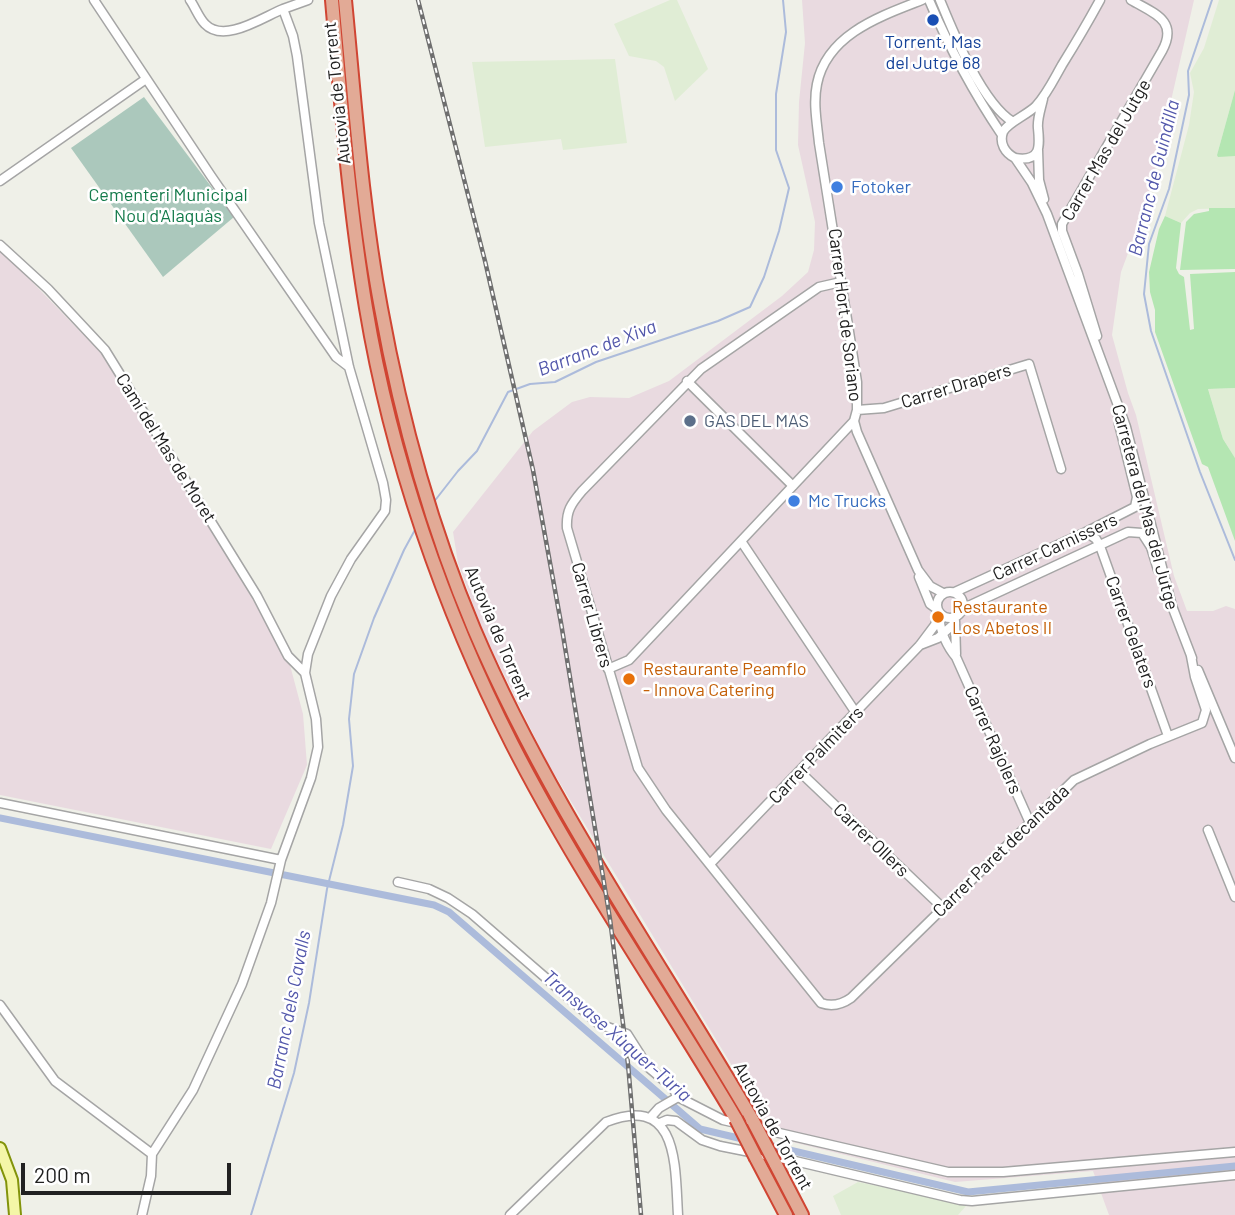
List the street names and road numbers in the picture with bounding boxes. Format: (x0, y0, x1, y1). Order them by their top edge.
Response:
street label: Autovia de Torrent (319, 21, 355, 165)
street label: Carrer Mas del Jutge (1057, 75, 1155, 225)
street label: Carrer Hort de Soriano (824, 227, 866, 403)
street label: Carrer Drapers (898, 359, 1014, 413)
street label: Camí del Mas de Moret (111, 369, 221, 527)
street label: Carretera del Mas del Jutge (1107, 402, 1183, 612)
street label: Carrer Carnissers (989, 509, 1121, 585)
street label: Carrer Librers (567, 560, 617, 670)
street label: Autovia de Torrent (460, 563, 536, 703)
street label: Carrer Gelaters (1101, 573, 1161, 691)
street label: Carrer Rajolers (960, 683, 1026, 797)
street label: Carrer Palmiters (764, 702, 868, 808)
street label: Carrer Paret decantada (928, 780, 1074, 922)
street label: Carrer Ollers (829, 799, 913, 881)
street label: Autovia de Torrent (729, 1058, 817, 1194)

